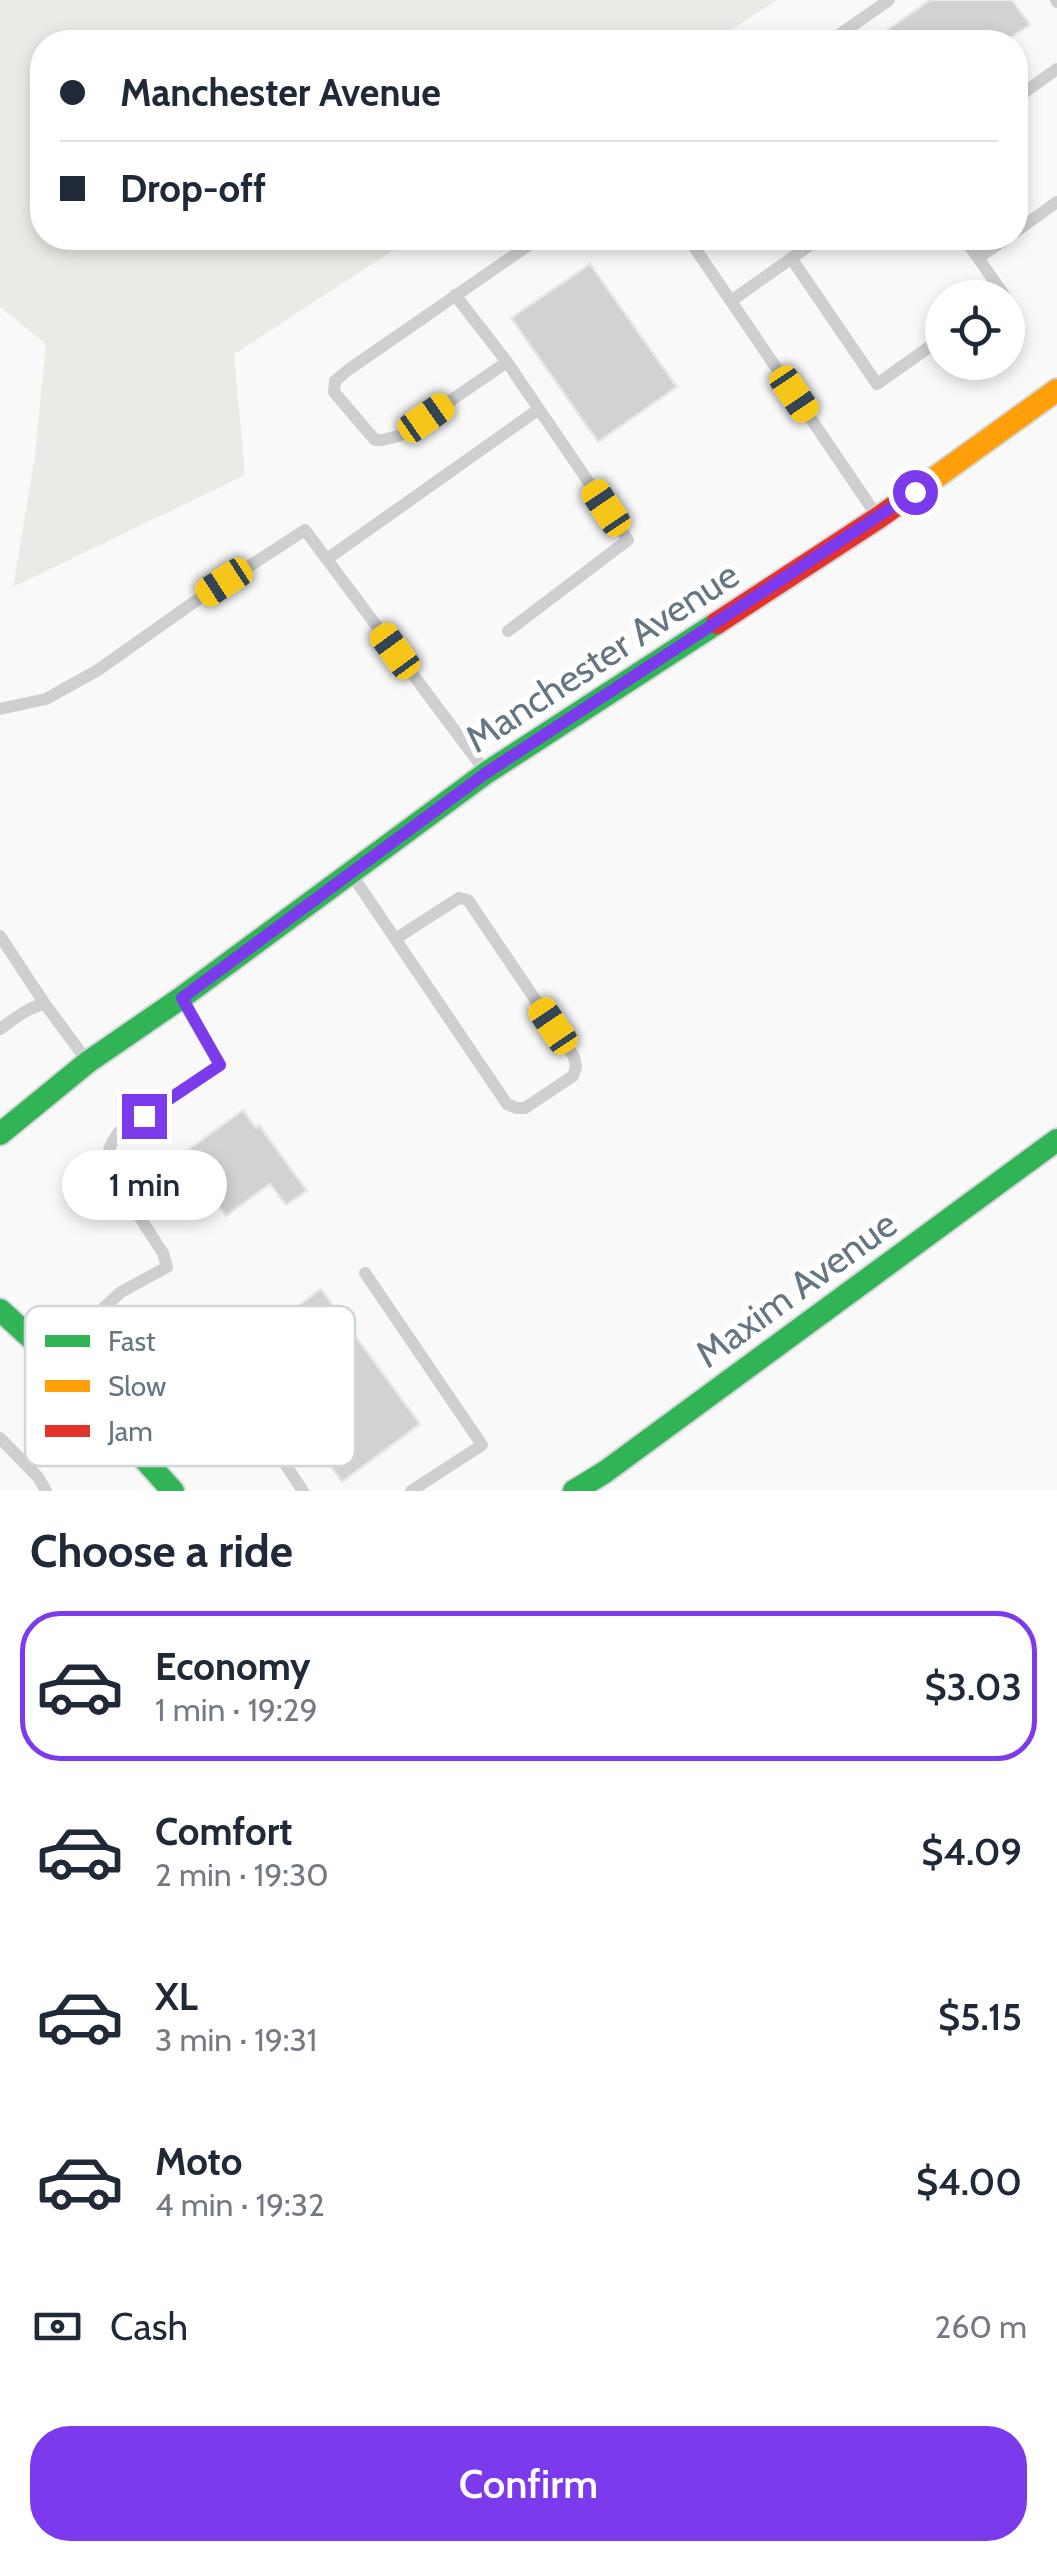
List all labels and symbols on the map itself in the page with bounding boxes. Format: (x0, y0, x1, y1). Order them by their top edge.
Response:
car (765, 361, 823, 427)
car (393, 389, 459, 447)
route start (893, 470, 938, 515)
car (577, 475, 635, 541)
street label: Manchester Avenue (456, 551, 747, 762)
car (191, 553, 257, 611)
car (365, 618, 425, 684)
car (524, 993, 582, 1059)
route end (122, 1094, 167, 1139)
callout: 1 min (62, 1151, 226, 1221)
street label: Maxim Avenue (686, 1200, 906, 1377)
legend (25, 1306, 355, 1466)
text: Fast (108, 1324, 156, 1358)
text: Slow (108, 1369, 166, 1403)
text: Jam (107, 1414, 153, 1448)

